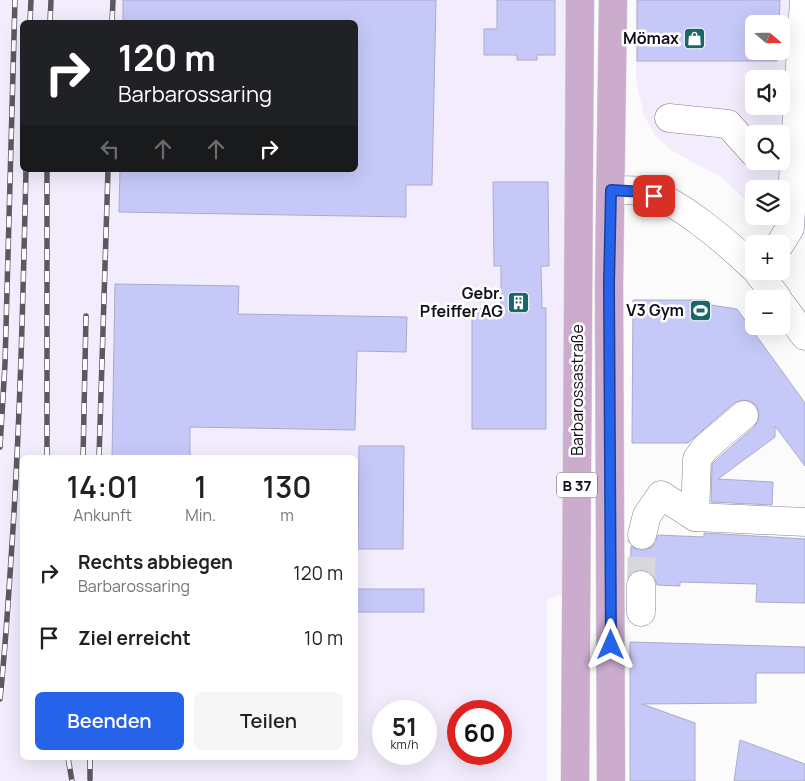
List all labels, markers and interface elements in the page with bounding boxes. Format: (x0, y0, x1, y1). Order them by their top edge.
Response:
north arrow (745, 15, 790, 60)
map controls (745, 15, 790, 335)
shop icon: Mömax (683, 26, 707, 50)
place label: Mömax (623, 27, 679, 49)
text: 120 m (118, 34, 216, 82)
icon: right (35, 40, 100, 105)
button: sound (745, 70, 790, 115)
text: Barbarossaring (118, 79, 272, 109)
button: search (745, 125, 790, 170)
icon: left (96, 135, 124, 163)
icon: ahead (149, 135, 177, 163)
icon: ahead (202, 135, 230, 163)
icon: right (255, 135, 283, 163)
pin (633, 175, 675, 217)
button: layers (745, 180, 790, 225)
icon: arrive (640, 182, 668, 210)
button: + (745, 235, 790, 280)
place label: Gebr. Pfeiffer AG (420, 282, 503, 322)
building icon: Gebr. Pfeiffer AG (507, 290, 531, 314)
button: − (745, 290, 790, 335)
sports icon: V3 Gym (688, 298, 712, 322)
place label: V3 Gym (626, 299, 684, 321)
street label: Barbarossastraße (566, 324, 588, 456)
text: 14:01 (66, 466, 139, 507)
text: 1 (194, 466, 207, 507)
text: 130 (262, 466, 312, 507)
road number: B 37 (557, 472, 597, 498)
text: Ankunft (73, 504, 132, 526)
text: Min. (185, 504, 216, 526)
text: m (280, 504, 294, 526)
text: Rechts abbiegen (78, 549, 233, 575)
icon: right (35, 559, 63, 587)
text: 120 m (293, 560, 343, 586)
text: Barbarossaring (78, 575, 190, 597)
position arrow (584, 618, 636, 670)
icon: arrive (35, 624, 63, 652)
text: Ziel erreicht (78, 625, 191, 651)
text: 10 m (304, 625, 343, 651)
button: Beenden (35, 692, 184, 750)
button: Teilen (194, 692, 343, 750)
speed limit sign: 60 (447, 700, 512, 765)
text: 51 (392, 709, 417, 744)
text: km/h (391, 736, 418, 753)

